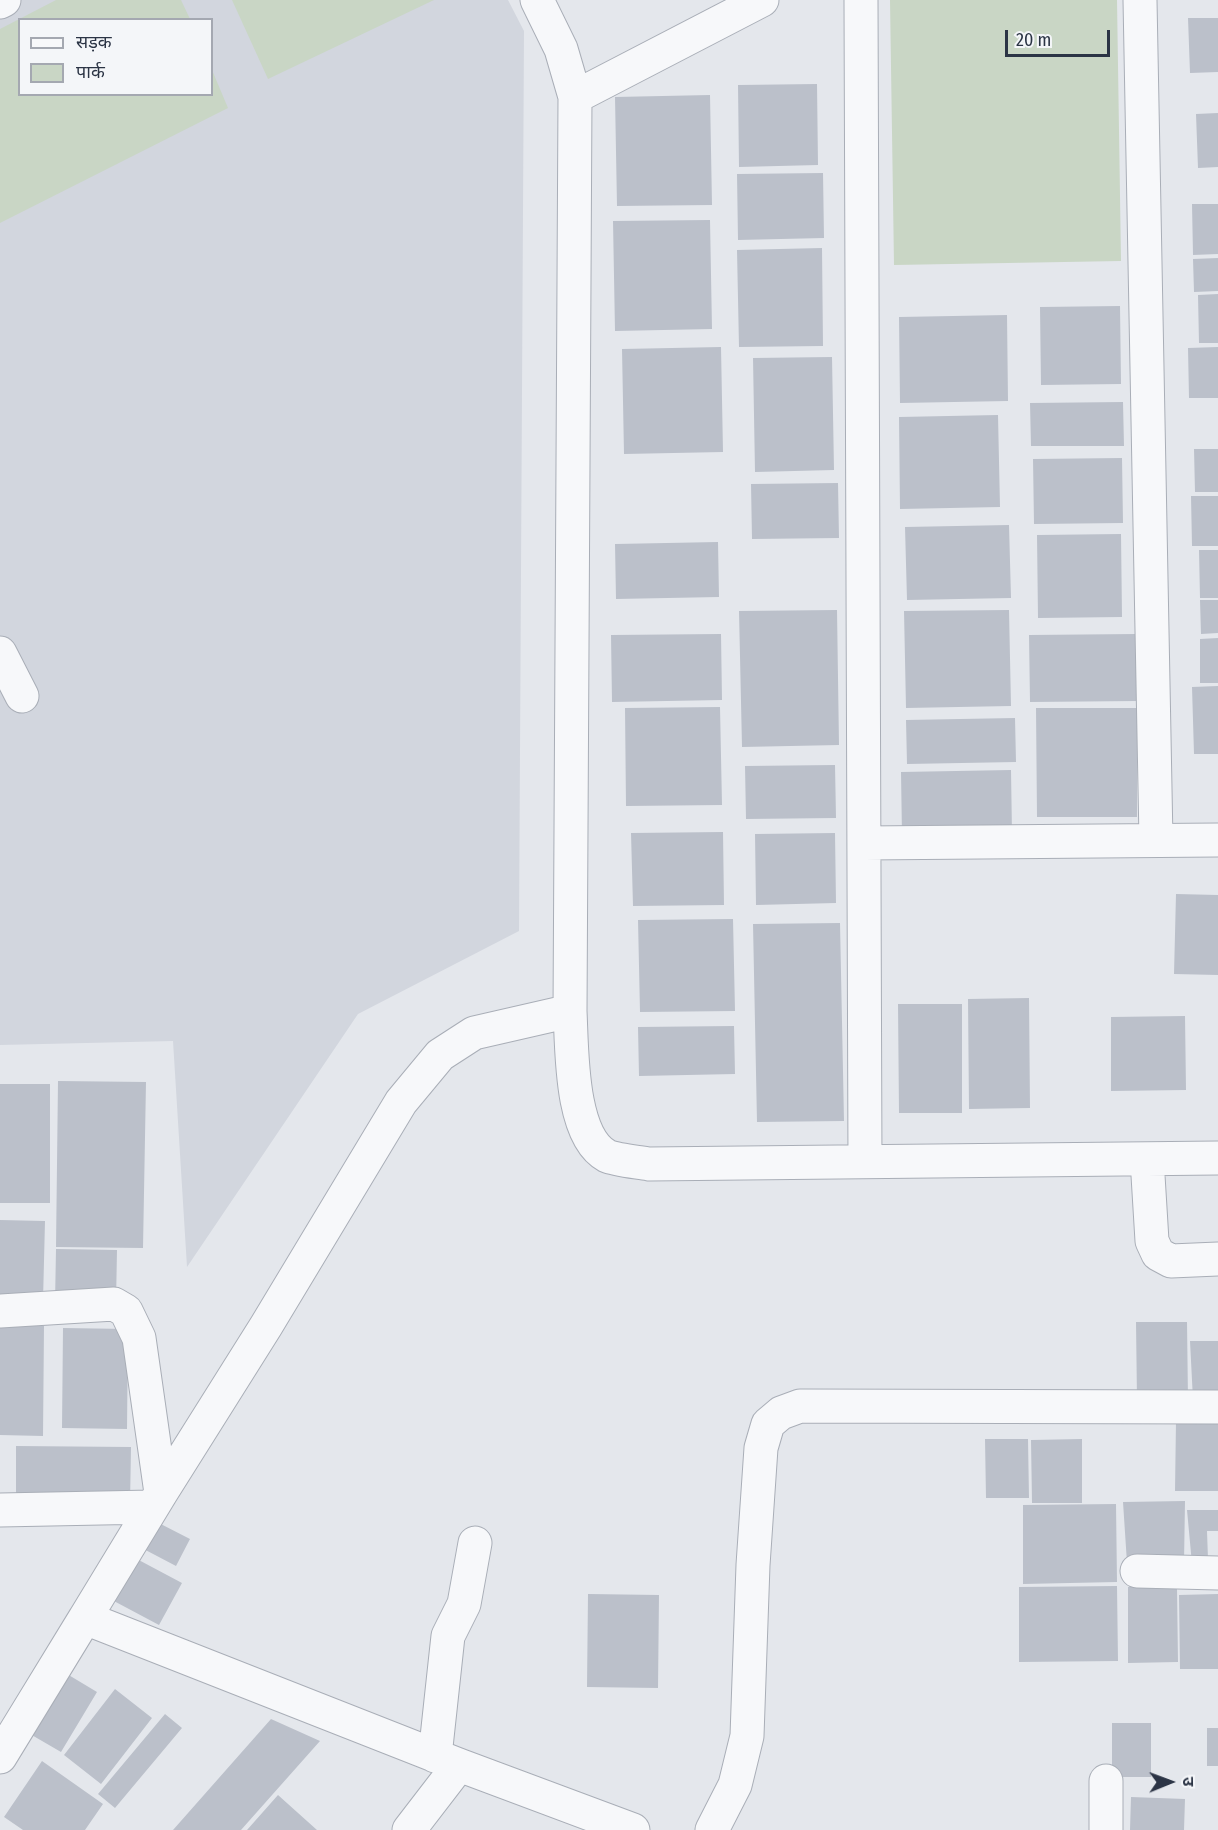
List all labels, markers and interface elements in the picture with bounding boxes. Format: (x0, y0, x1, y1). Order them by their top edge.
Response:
legend (18, 18, 213, 96)
scale bar (1008, 18, 1113, 56)
text: 20 m (1016, 29, 1051, 51)
text: सड़क (76, 31, 112, 53)
text: पार्क (76, 61, 105, 83)
north arrow (1140, 1752, 1200, 1812)
text: उ (1179, 1777, 1198, 1787)

